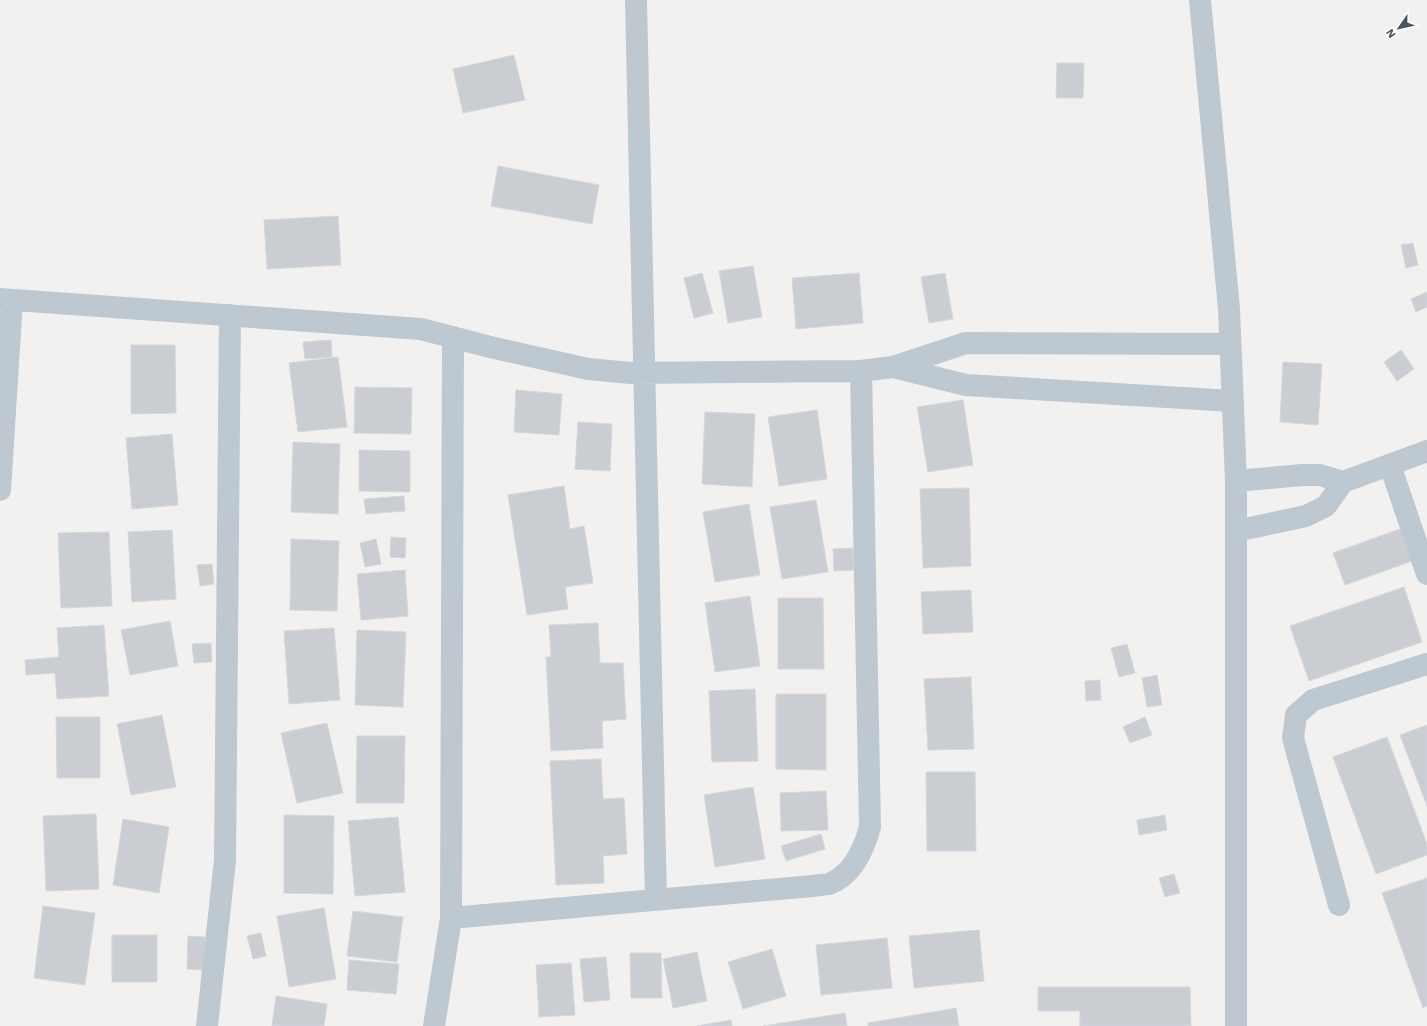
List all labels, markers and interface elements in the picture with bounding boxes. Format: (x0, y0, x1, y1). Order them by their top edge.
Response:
north arrow (1379, 8, 1419, 48)
text: N (1383, 26, 1399, 40)

